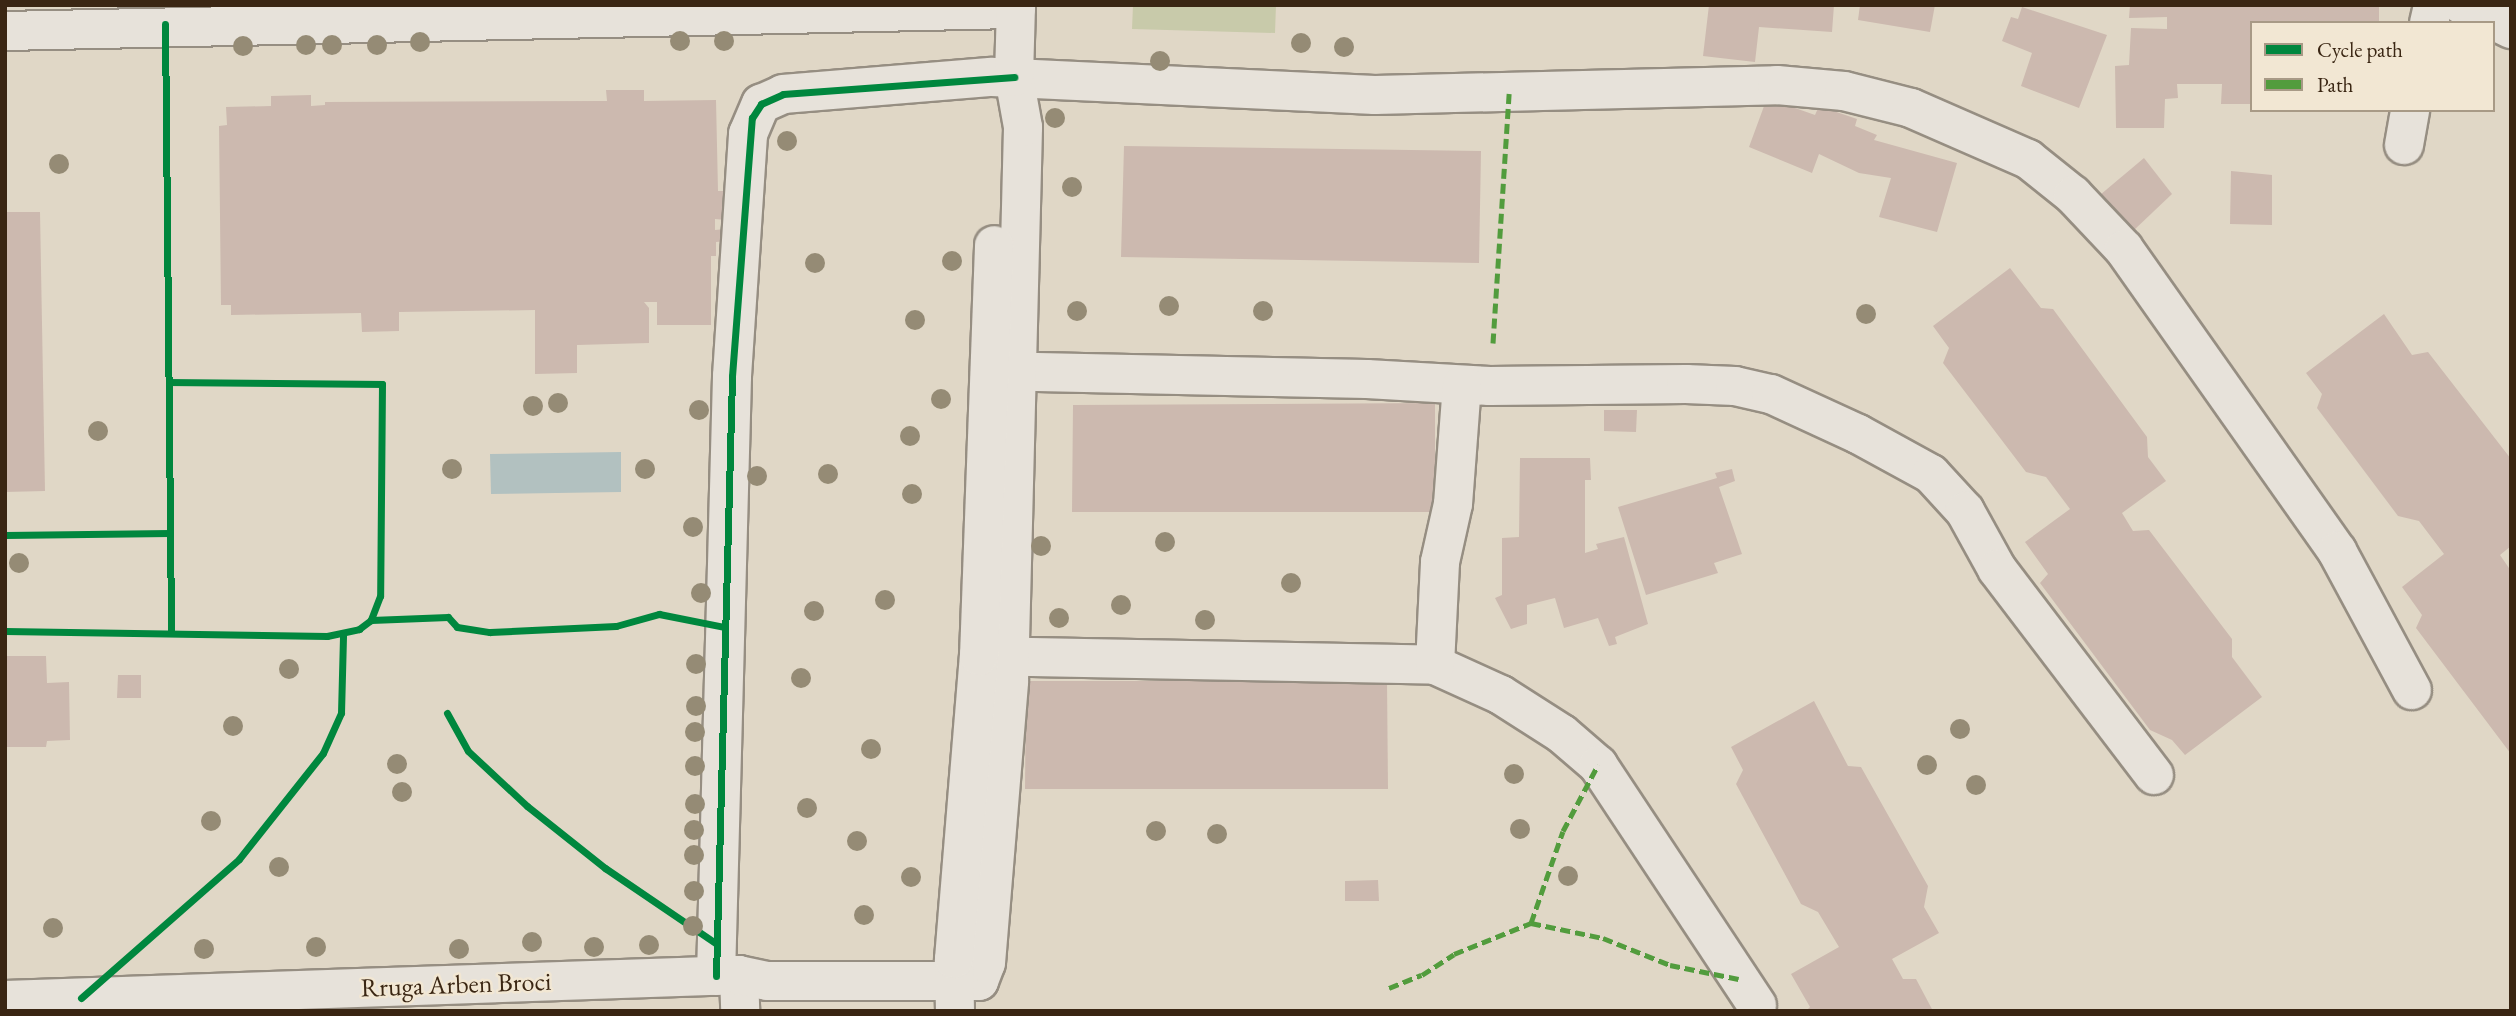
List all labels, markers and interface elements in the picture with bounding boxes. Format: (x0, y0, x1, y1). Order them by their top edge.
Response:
legend (2250, 21, 2495, 112)
text: Cycle path (2317, 36, 2403, 63)
text: Path (2317, 71, 2353, 98)
street label: Rruga Arben Broci (360, 966, 552, 1004)

